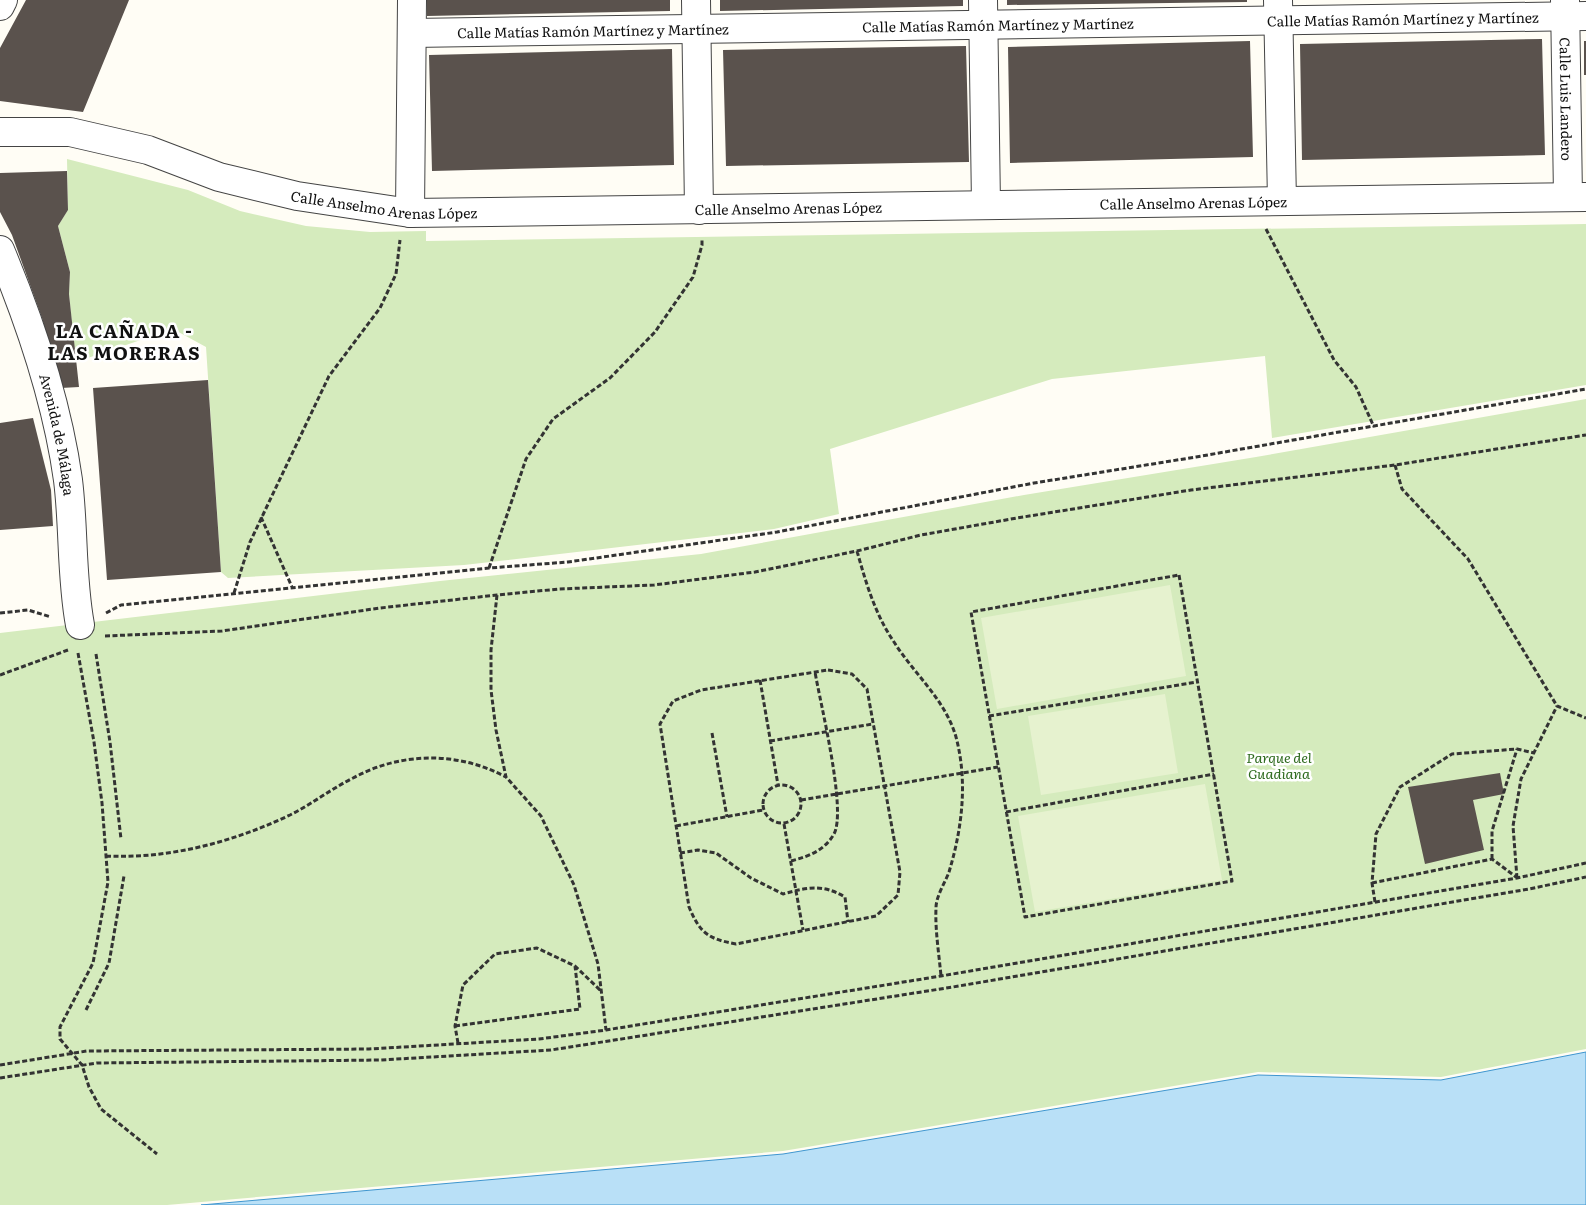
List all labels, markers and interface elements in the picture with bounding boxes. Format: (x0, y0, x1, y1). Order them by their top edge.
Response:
street label: Calle Matías Ramón Martínez y Martínez (1267, 7, 1539, 31)
street label: Calle Matías Ramón Martínez y Martínez (862, 13, 1134, 36)
street label: Calle Matías Ramón Martínez y Martínez (457, 18, 729, 42)
street label: Calle Luis Landero (1556, 37, 1577, 161)
street label: Calle Anselmo Arenas López (289, 185, 477, 223)
street label: Calle Anselmo Arenas López (1100, 191, 1287, 214)
street label: Calle Anselmo Arenas López (695, 197, 882, 219)
district label: LA CAÑADA - LAS MORERAS (47, 316, 201, 366)
street label: Avenida de Málaga (35, 371, 80, 497)
park label: Parque del Guadiana (1246, 747, 1312, 783)

